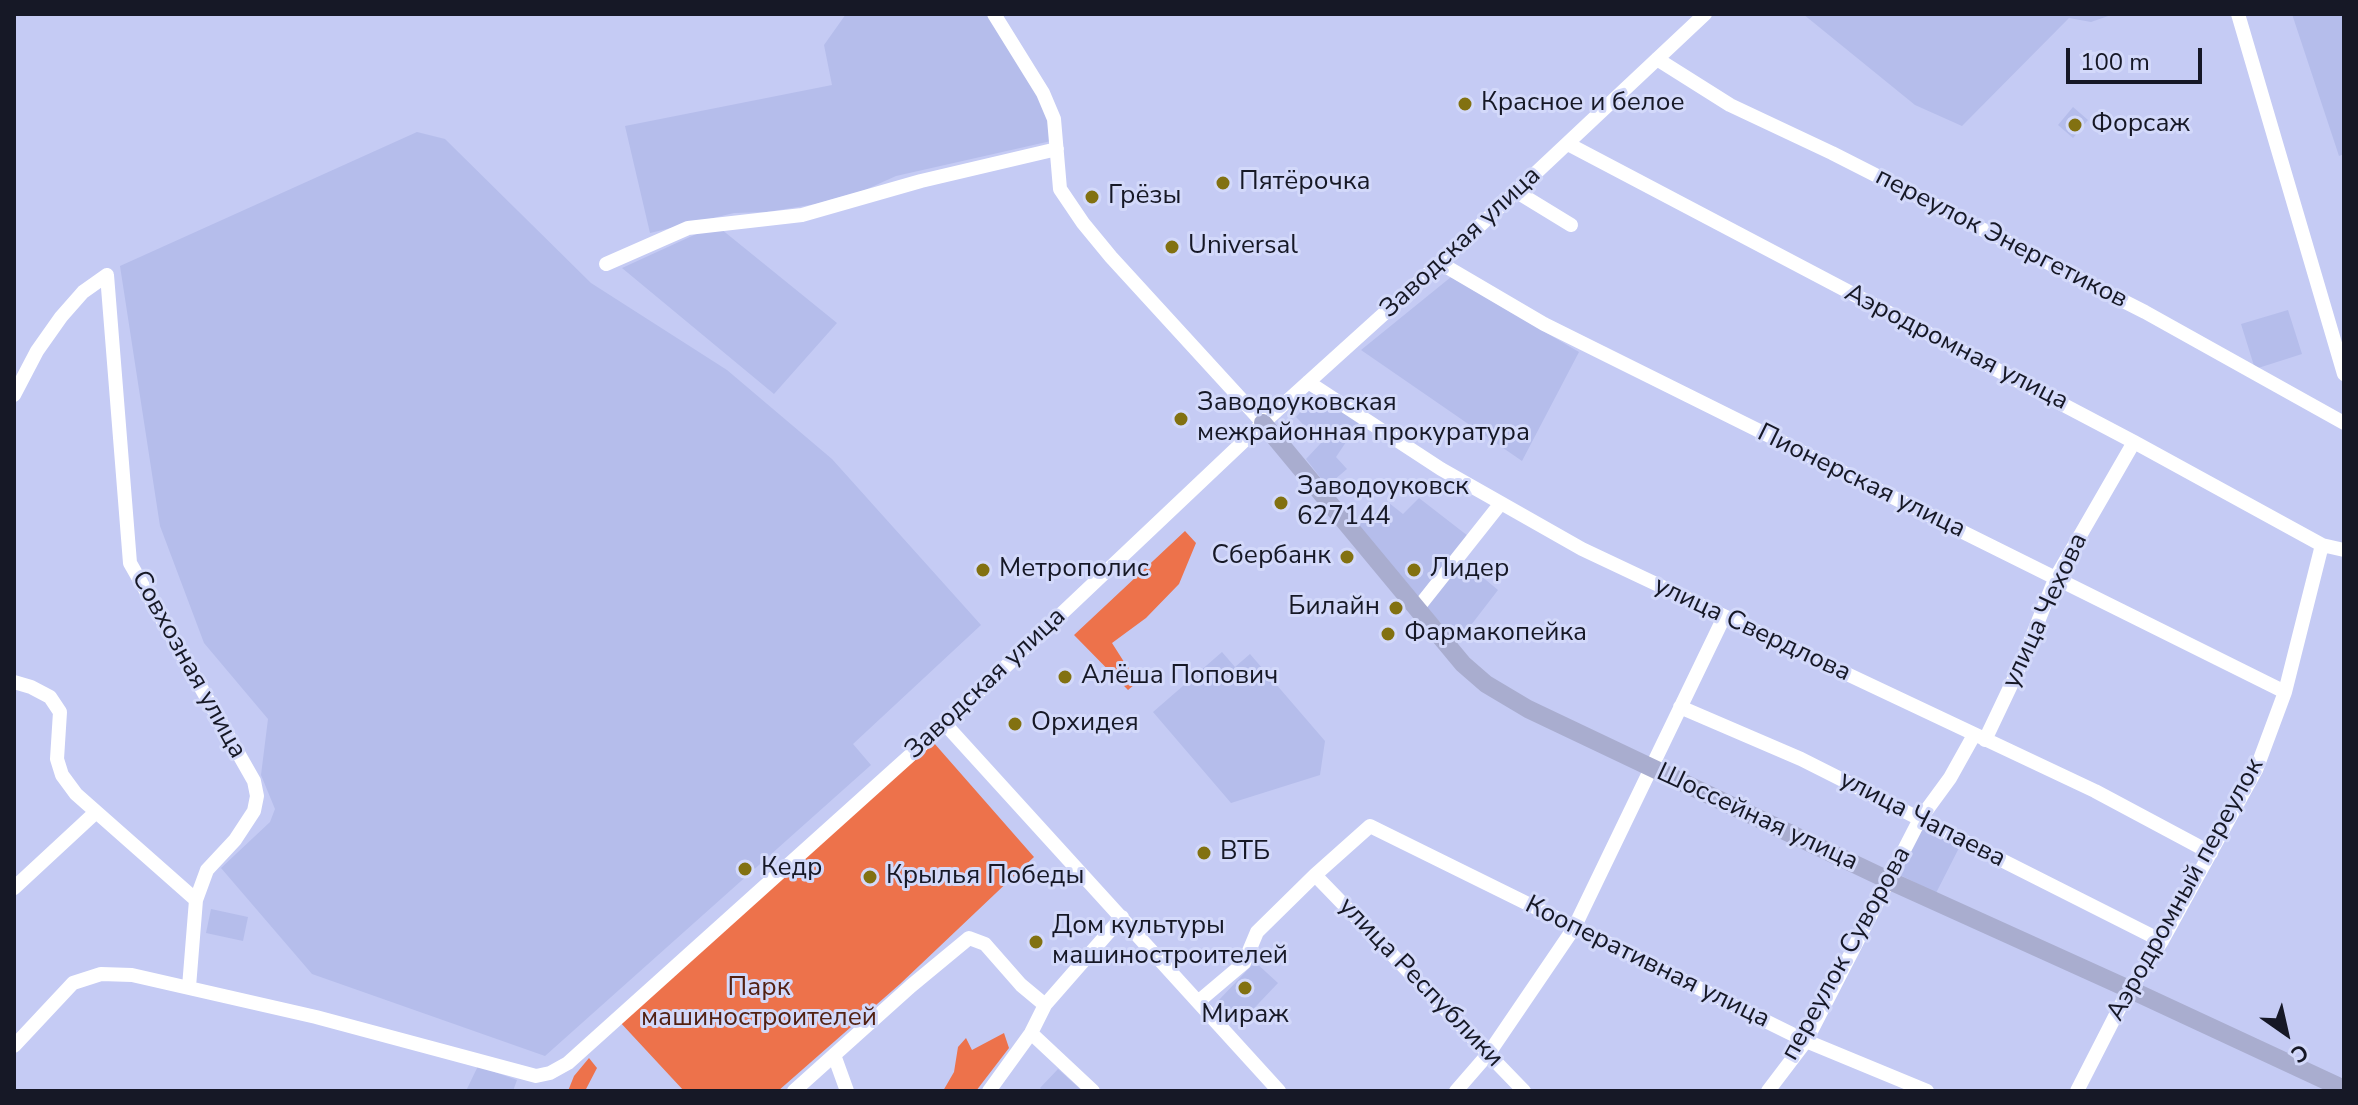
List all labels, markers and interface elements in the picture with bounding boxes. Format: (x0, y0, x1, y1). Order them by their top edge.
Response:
scale bar (2070, 32, 2206, 82)
text: 100 m (2080, 46, 2150, 78)
place label: Красное и белое (1481, 88, 1685, 120)
marker: Красное и белое (1456, 95, 1474, 113)
place label: Форсаж (2091, 109, 2190, 141)
marker: Форсаж (2066, 116, 2084, 134)
street label: Заводская улица (1374, 161, 1548, 325)
street label: переулок Энергетиков (1870, 162, 2132, 316)
place label: Пятёрочка (1239, 167, 1370, 199)
marker: Пятёрочка (1214, 174, 1232, 192)
place label: Грёзы (1108, 181, 1181, 213)
marker: Грёзы (1083, 188, 1101, 206)
place label: Universal (1188, 231, 1298, 263)
marker: Universal (1163, 238, 1181, 256)
street label: Аэродромная улица (1839, 278, 2073, 418)
place label: Заводоуковская межрайонная прокуратура (1197, 388, 1530, 450)
marker: Заводоуковская межрайонная прокуратура (1172, 410, 1190, 428)
street label: Пионерская улица (1752, 418, 1970, 546)
place label: Заводоуковск 627144 (1297, 472, 1469, 534)
marker: Заводоуковск 627144 (1272, 494, 1290, 512)
street label: улица Чехова (1997, 529, 2095, 693)
place label: Сбербанк (1212, 541, 1331, 573)
marker: Сбербанк (1338, 548, 1356, 566)
place label: Метрополис (999, 554, 1149, 586)
place label: Лидер (1430, 554, 1509, 586)
marker: Метрополис (974, 561, 992, 579)
marker: Лидер (1405, 561, 1423, 579)
street label: Совхозная улица (123, 566, 253, 764)
street label: улица Свердлова (1649, 571, 1855, 689)
place label: Билайн (1288, 592, 1380, 624)
marker: Билайн (1387, 599, 1405, 617)
street label: Заводская улица (899, 602, 1073, 766)
place label: Фармакопейка (1404, 618, 1587, 650)
marker: Фармакопейка (1379, 625, 1397, 643)
place label: Алёша Попович (1081, 661, 1278, 693)
marker: Алёша Попович (1056, 668, 1074, 686)
place label: Орхидея (1031, 708, 1139, 740)
marker: Орхидея (1006, 715, 1024, 733)
street label: Аэродромный переулок (2101, 753, 2271, 1027)
street label: Шоссейная улица (1651, 758, 1863, 878)
street label: улица Чапаева (1834, 765, 2010, 875)
place label: ВТБ (1220, 837, 1270, 869)
street label: переулок Суворова (1775, 842, 1919, 1066)
marker: ВТБ (1195, 844, 1213, 862)
place label: Кедр (761, 853, 822, 885)
marker: Кедр (736, 860, 754, 878)
place label: Крылья Победы (886, 861, 1084, 893)
marker: Крылья Победы (861, 868, 879, 886)
street label: Кооперативная улица (1520, 890, 1774, 1036)
street label: улица Республики (1331, 892, 1509, 1074)
place label: Дом культуры машиностроителей (1052, 911, 1288, 972)
marker: Дом культуры машиностроителей (1027, 933, 1045, 951)
park label: Парк машиностроителей (641, 973, 877, 1034)
marker: Мираж (1236, 979, 1254, 997)
north arrow (2246, 993, 2326, 1073)
place label: Мираж (1201, 1000, 1289, 1032)
text: С (2285, 1036, 2314, 1070)

